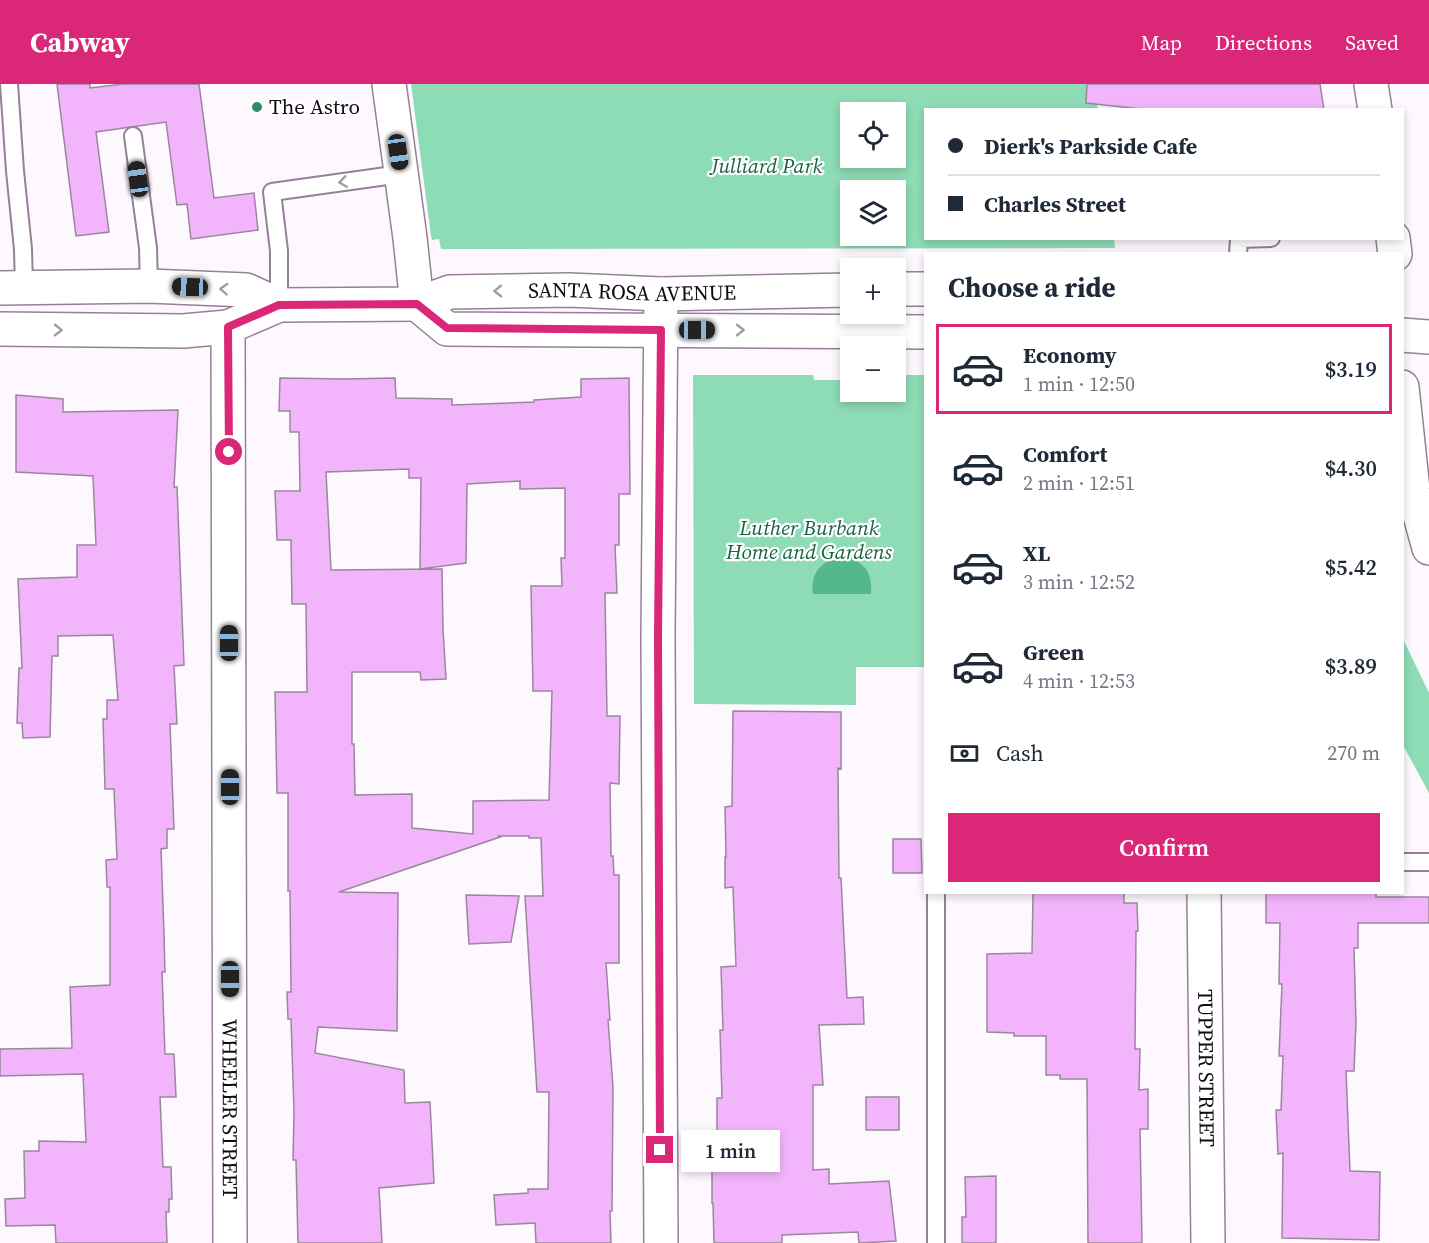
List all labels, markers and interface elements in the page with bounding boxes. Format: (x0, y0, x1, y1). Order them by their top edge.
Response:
text: Cabway (30, 23, 130, 61)
text: Map (1141, 28, 1182, 57)
text: Directions (1215, 28, 1312, 57)
text: Saved (1345, 28, 1399, 57)
place label: The Astro (269, 92, 360, 121)
marker: The Astro (250, 100, 264, 114)
map controls (840, 102, 906, 402)
button: locate (840, 102, 906, 168)
text: Dierk's Parkside Cafe (984, 131, 1197, 161)
car (387, 133, 409, 171)
park label: Julliard Park (709, 151, 822, 180)
car (127, 160, 149, 198)
one-way arrow (339, 176, 348, 188)
button: layers (840, 180, 906, 246)
text: Charles Street (984, 189, 1126, 219)
button: + (840, 258, 906, 324)
text: Choose a ride (948, 269, 1116, 306)
street label: SANTA ROSA AVENUE (528, 275, 736, 308)
car (172, 277, 208, 297)
one-way arrow (220, 282, 229, 295)
one-way arrow (494, 285, 503, 297)
car (679, 321, 715, 339)
one-way arrow (54, 323, 63, 336)
one-way arrow (735, 324, 744, 336)
button: − (840, 336, 906, 402)
text: Economy (1023, 340, 1117, 370)
icon: car (951, 342, 1005, 396)
text: $3.19 (1325, 354, 1377, 384)
text: 1 min · 12:50 (1023, 370, 1135, 398)
route start (215, 438, 242, 465)
text: Comfort (1023, 439, 1107, 469)
icon: car (951, 441, 1005, 495)
text: $4.30 (1325, 453, 1377, 483)
text: 2 min · 12:51 (1023, 469, 1135, 497)
park label: Luther Burbank Home and Gardens (725, 513, 892, 566)
text: XL (1023, 538, 1050, 568)
icon: car (951, 540, 1005, 594)
text: $5.42 (1325, 552, 1377, 582)
text: 3 min · 12:52 (1023, 568, 1135, 596)
car (220, 625, 238, 661)
text: Green (1023, 637, 1084, 667)
icon: car (951, 639, 1005, 693)
text: $3.89 (1325, 651, 1377, 681)
text: 4 min · 12:53 (1023, 667, 1135, 695)
icon: cash (948, 737, 981, 770)
text: Cash (996, 738, 1044, 768)
text: 270 m (1327, 739, 1380, 767)
car (221, 769, 239, 805)
button: Confirm (948, 813, 1380, 882)
car (221, 961, 239, 997)
street label: TUPPER STREET (1191, 989, 1222, 1147)
street label: WHEELER STREET (216, 1019, 245, 1200)
callout: 1 min (681, 1129, 780, 1171)
route end (646, 1136, 673, 1163)
text: 1 min (705, 1137, 756, 1165)

